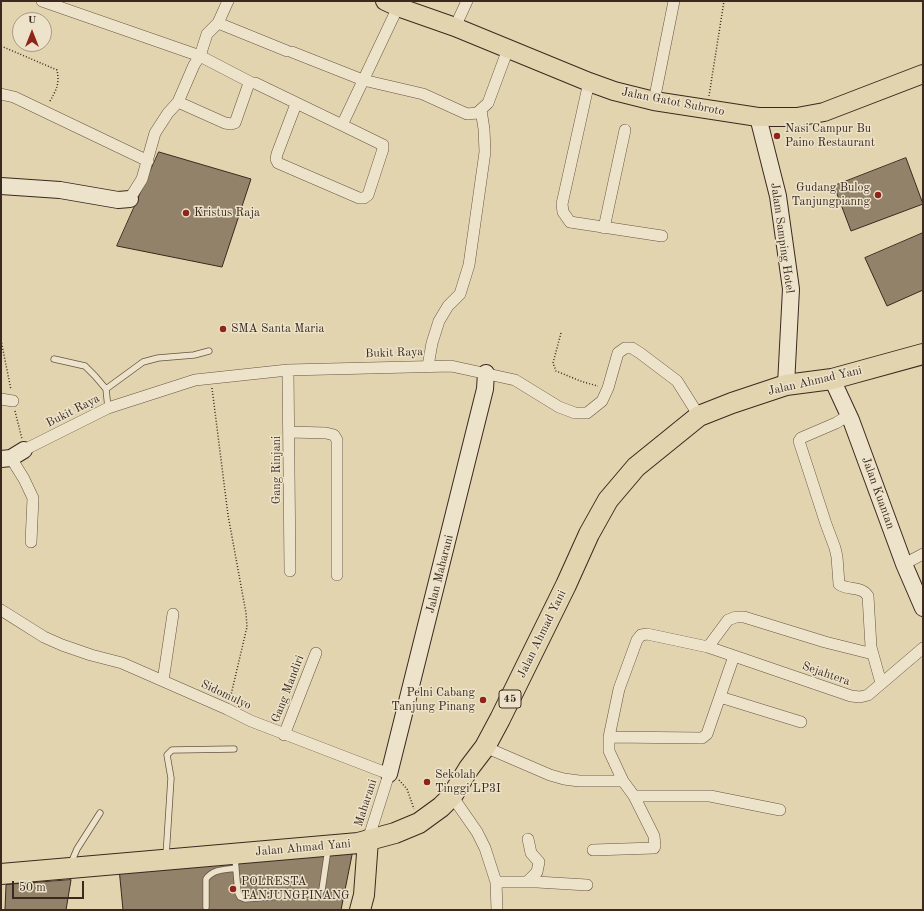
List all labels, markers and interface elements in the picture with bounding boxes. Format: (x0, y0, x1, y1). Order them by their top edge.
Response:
north arrow (12, 12, 52, 52)
text: U (28, 15, 36, 26)
street label: Jalan Gatot Subroto (620, 85, 726, 119)
place label: Nasi Campur Bu Paino Restaurant (785, 122, 875, 150)
marker: Nasi Campur Bu Paino Restaurant (772, 131, 782, 141)
place label: Gudang Bulog Tanjungpianng (792, 181, 870, 209)
street label: Jalam Samping Hotel (767, 182, 797, 294)
marker: Gudang Bulog Tanjungpianng (873, 190, 883, 200)
place label: Kristus Raja (194, 206, 260, 220)
marker: Kristus Raja (181, 208, 191, 218)
place label: SMA Santa Maria (231, 322, 324, 336)
marker: SMA Santa Maria (218, 324, 228, 334)
street label: Bukit Raya (365, 345, 423, 361)
street label: Jalan Ahmad Yani (767, 363, 863, 399)
street label: Bukit Raya (44, 391, 102, 431)
street label: Gang Rinjani (270, 436, 284, 504)
street label: Jalan Kuantan (858, 455, 898, 531)
street label: Jalan Maharani (423, 533, 457, 615)
street label: Jalan Ahmad Yani (515, 588, 569, 680)
street label: Gang Mandiri (269, 653, 307, 725)
street label: Sejahtera (800, 659, 852, 689)
street label: Sidomulyo (199, 677, 253, 713)
place label: Pelni Cabang Tanjung Pinang (391, 686, 475, 714)
road number: 45 (499, 690, 521, 708)
marker: Pelni Cabang Tanjung Pinang (478, 695, 488, 705)
place label: Sekolah Tinggi LP3I (435, 768, 501, 796)
street label: Maharani (352, 777, 380, 829)
marker: Sekolah Tinggi LP3I (422, 777, 432, 787)
street label: Jalan Ahmad Yani (255, 837, 351, 859)
scale bar (14, 873, 86, 899)
place label: POLRESTA TANJUNGPINANG (241, 875, 350, 903)
text: 50 m (19, 882, 46, 894)
marker: POLRESTA TANJUNGPINANG (228, 884, 238, 894)

